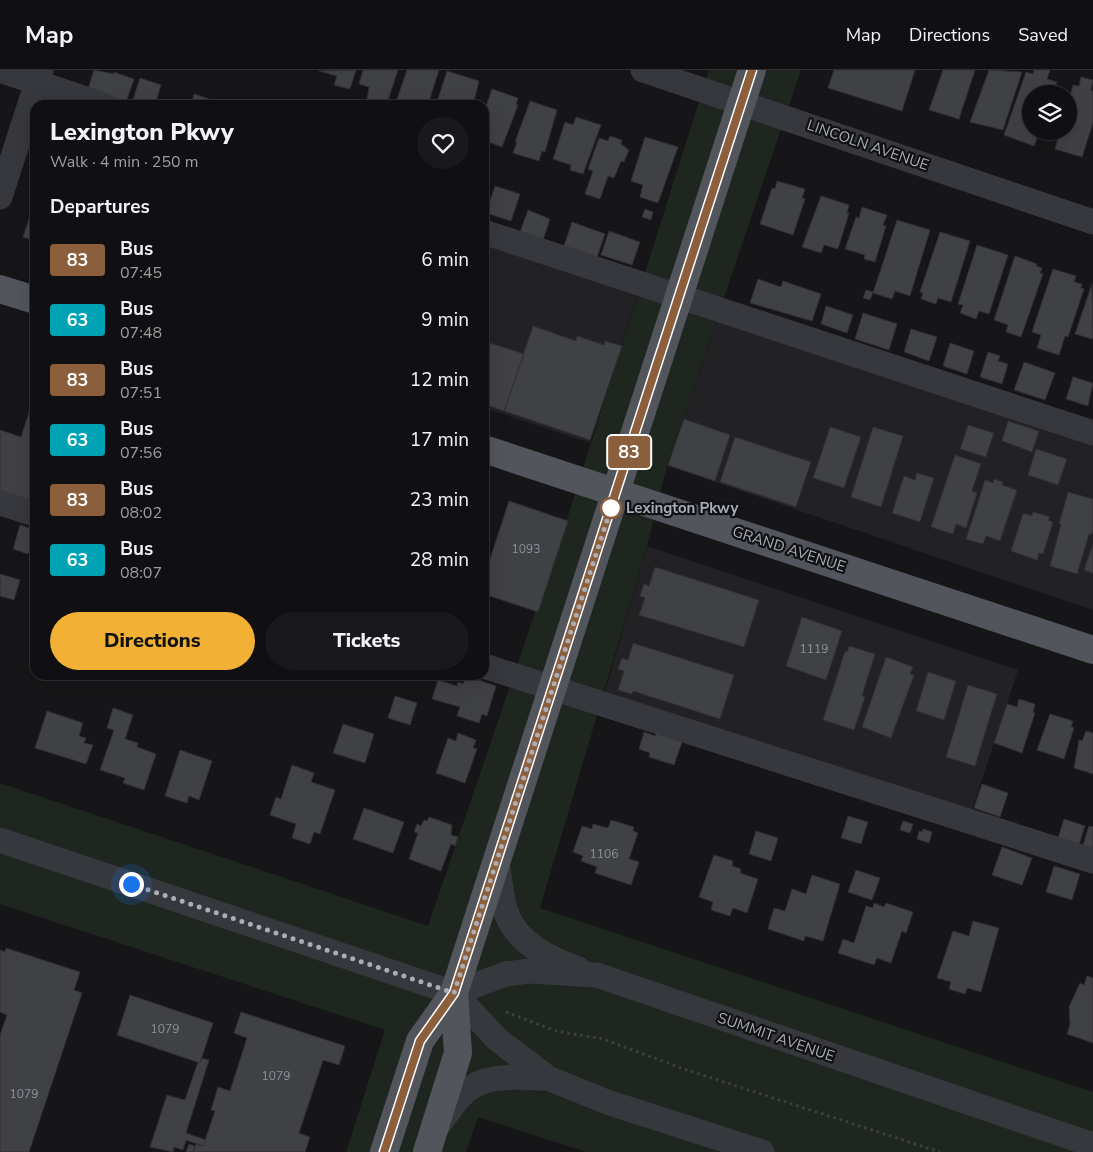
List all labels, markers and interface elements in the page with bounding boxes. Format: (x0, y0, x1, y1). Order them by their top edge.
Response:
text: Map (25, 19, 73, 51)
text: Map (846, 23, 881, 47)
text: Directions (909, 23, 990, 47)
text: Saved (1018, 23, 1068, 47)
map controls (1022, 85, 1077, 140)
button: layers (1022, 85, 1077, 140)
street label: LINCOLN AVENUE (804, 115, 932, 175)
text: Lexington Pkwy (50, 116, 234, 148)
button: heart (417, 117, 469, 169)
text: Walk · 4 min · 250 m (50, 151, 198, 173)
text: Departures (50, 194, 150, 220)
text: Bus (120, 236, 153, 262)
text: 6 min (421, 247, 469, 273)
text: 83 (67, 248, 88, 272)
text: 07:45 (120, 262, 162, 284)
text: Bus (120, 296, 153, 322)
text: 9 min (421, 307, 469, 333)
text: 63 (67, 308, 88, 332)
text: 07:48 (120, 322, 162, 344)
text: Bus (120, 356, 153, 382)
text: 12 min (410, 367, 469, 393)
text: 83 (67, 368, 88, 392)
text: 07:51 (120, 382, 162, 404)
text: Bus (120, 416, 153, 442)
text: 17 min (410, 427, 469, 453)
text: 63 (67, 428, 88, 452)
line badge: 83 (606, 436, 652, 468)
text: 83 (618, 440, 640, 464)
text: 07:56 (120, 442, 162, 464)
text: Bus (120, 476, 153, 502)
text: 23 min (410, 487, 469, 513)
text: 83 (67, 488, 88, 512)
marker: Lexington Pkwy (600, 497, 622, 519)
place label: Lexington Pkwy (626, 498, 738, 518)
text: 08:02 (120, 502, 162, 524)
street label: GRAND AVENUE (730, 521, 848, 577)
text: Bus (120, 536, 153, 562)
house number: 1093 (512, 541, 540, 557)
text: 28 min (410, 547, 469, 573)
text: 63 (67, 548, 88, 572)
text: 08:07 (120, 562, 162, 584)
button: Directions (50, 612, 255, 670)
button: Tickets (265, 612, 469, 670)
house number: 1119 (800, 641, 828, 657)
house number: 1106 (590, 846, 618, 862)
your location (119, 872, 144, 897)
street label: SUMMIT AVENUE (715, 1008, 837, 1066)
house number: 1079 (151, 1021, 179, 1037)
house number: 1079 (262, 1068, 290, 1084)
house number: 1079 (10, 1086, 38, 1102)

